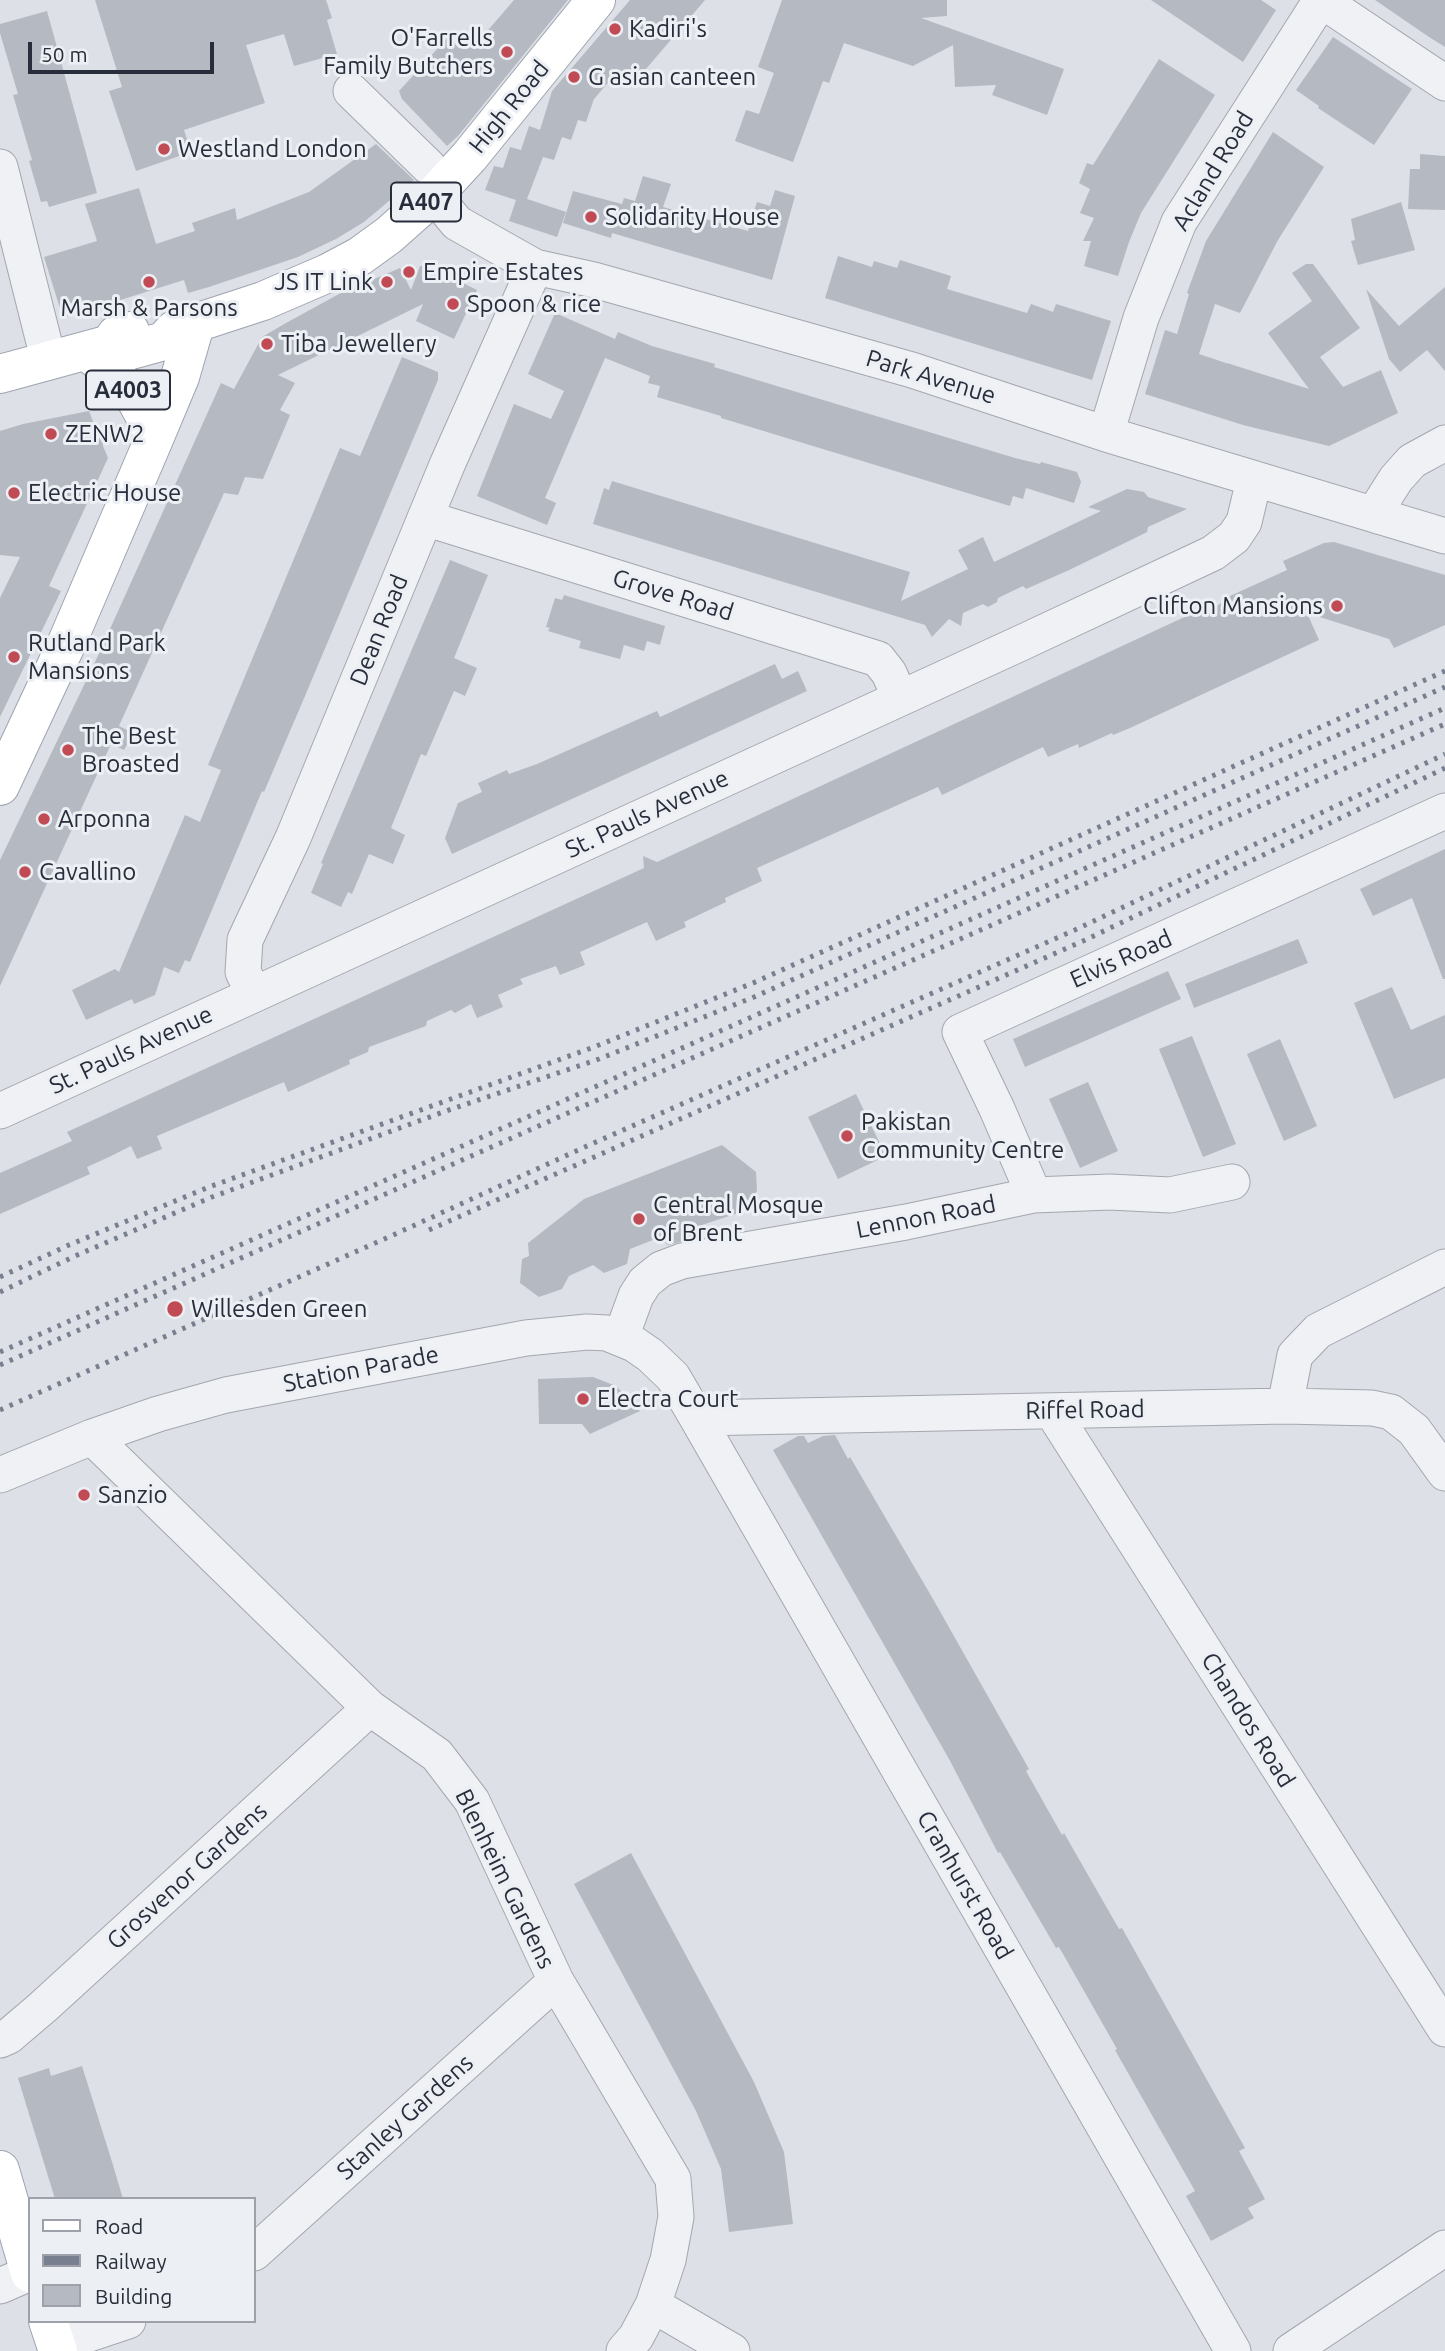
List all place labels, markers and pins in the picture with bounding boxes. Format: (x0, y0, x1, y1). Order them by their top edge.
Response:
place label: Kadiri's (629, 15, 707, 43)
marker: Kadiri's (607, 21, 623, 37)
place label: O'Farrells Family Butchers (323, 24, 493, 80)
marker: O'Farrells Family Butchers (499, 44, 515, 60)
place label: G asian canteen (588, 63, 756, 91)
marker: G asian canteen (566, 69, 582, 85)
place label: Westland London (178, 135, 367, 163)
marker: Westland London (156, 141, 172, 157)
place label: Solidarity House (605, 203, 780, 231)
marker: Solidarity House (583, 209, 599, 225)
place label: Empire Estates (423, 258, 584, 286)
marker: Empire Estates (401, 264, 417, 280)
place label: JS IT Link (274, 268, 373, 296)
marker: Marsh & Parsons (141, 274, 157, 290)
marker: JS IT Link (379, 274, 395, 290)
place label: Spoon & rice (467, 290, 601, 318)
place label: Marsh & Parsons (60, 294, 238, 322)
marker: Spoon & rice (445, 296, 461, 312)
place label: Tiba Jewellery (281, 330, 436, 358)
marker: Tiba Jewellery (259, 336, 275, 352)
place label: ZENW2 (65, 420, 145, 448)
marker: ZENW2 (43, 426, 59, 442)
place label: Electric House (28, 479, 181, 507)
marker: Electric House (6, 485, 22, 501)
place label: Clifton Mansions (1143, 592, 1323, 620)
marker: Clifton Mansions (1329, 598, 1345, 614)
place label: Rutland Park Mansions (28, 629, 166, 685)
marker: Rutland Park Mansions (6, 649, 22, 665)
place label: The Best Broasted (82, 722, 180, 778)
marker: The Best Broasted (60, 742, 76, 758)
place label: Arponna (58, 805, 151, 833)
marker: Arponna (36, 811, 52, 827)
place label: Cavallino (39, 858, 136, 886)
marker: Cavallino (17, 864, 33, 880)
place label: Pakistan Community Centre (861, 1108, 1064, 1164)
marker: Pakistan Community Centre (839, 1128, 855, 1144)
place label: Central Mosque of Brent (653, 1191, 824, 1247)
marker: Central Mosque of Brent (631, 1211, 647, 1227)
place label: Willesden Green (191, 1295, 367, 1323)
marker: Willesden Green (165, 1299, 185, 1319)
place label: Electra Court (597, 1385, 738, 1413)
marker: Electra Court (575, 1391, 591, 1407)
place label: Sanzio (98, 1481, 168, 1509)
marker: Sanzio (76, 1487, 92, 1503)

